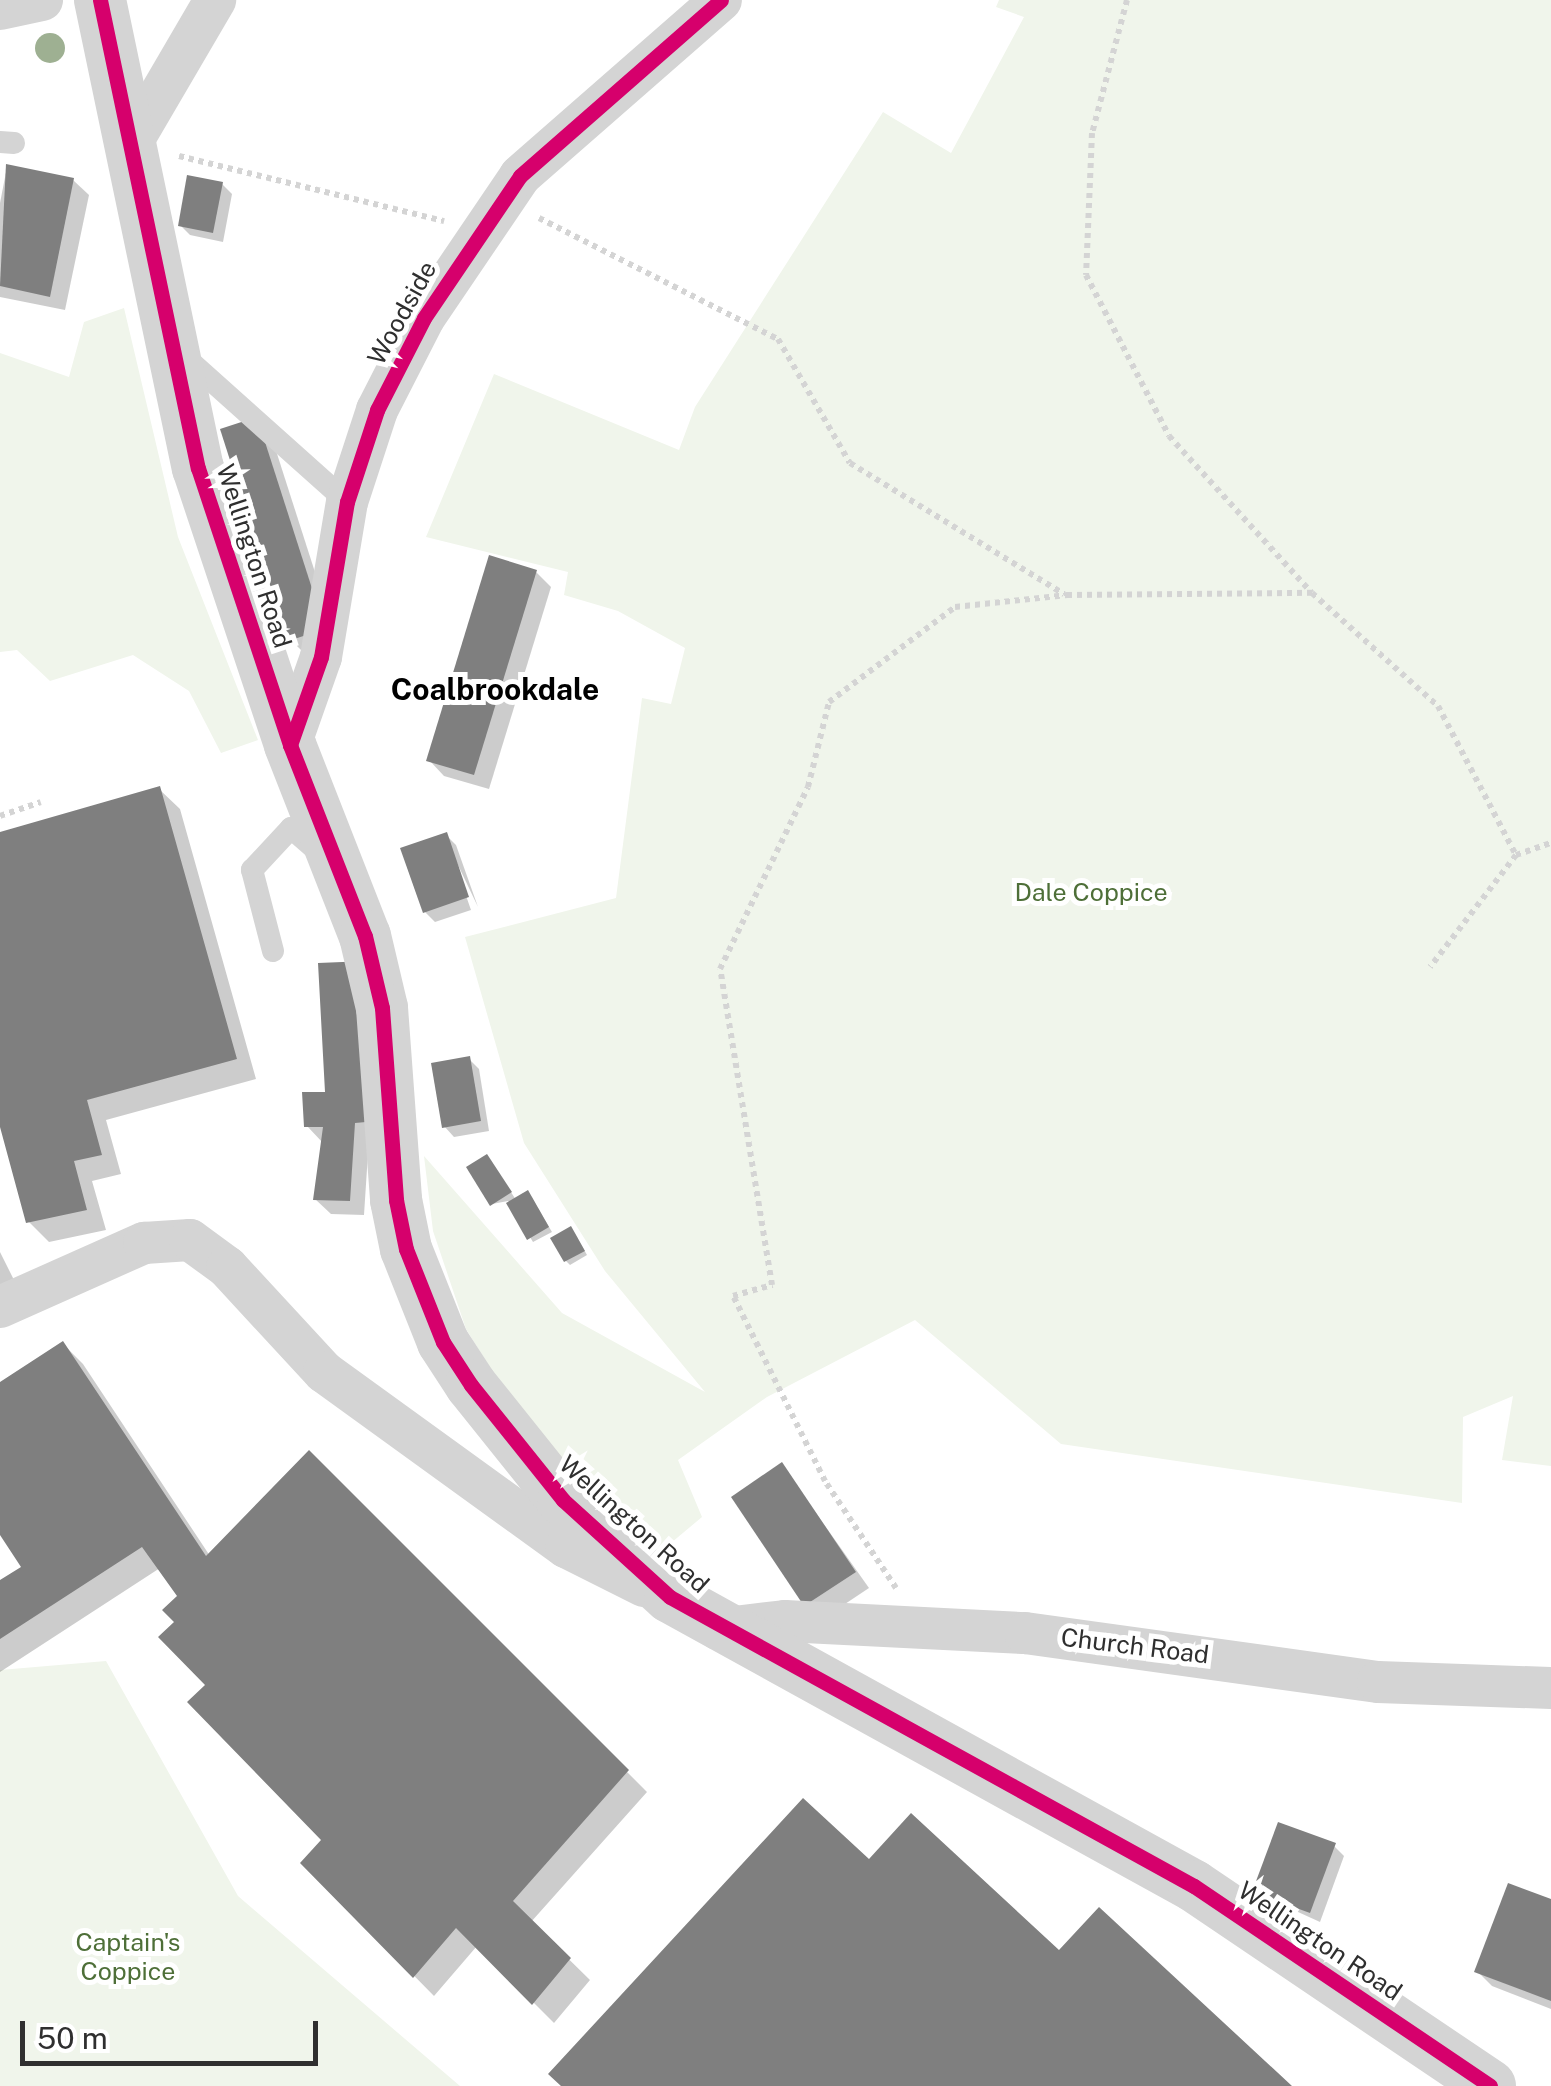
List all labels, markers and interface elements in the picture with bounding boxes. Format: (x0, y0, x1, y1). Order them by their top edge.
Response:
street label: Woodside (361, 256, 443, 370)
street label: Wellington Road (210, 460, 298, 652)
district label: Coalbrookdale (391, 671, 599, 707)
park label: Dale Coppice (1014, 877, 1168, 907)
street label: Wellington Road (553, 1449, 715, 1599)
street label: Church Road (1059, 1622, 1211, 1670)
street label: Wellington Road (1232, 1875, 1408, 2007)
park label: Captain's Coppice (75, 1928, 181, 1987)
scale bar (25, 2001, 322, 2063)
text: 50 m (37, 2020, 108, 2056)

